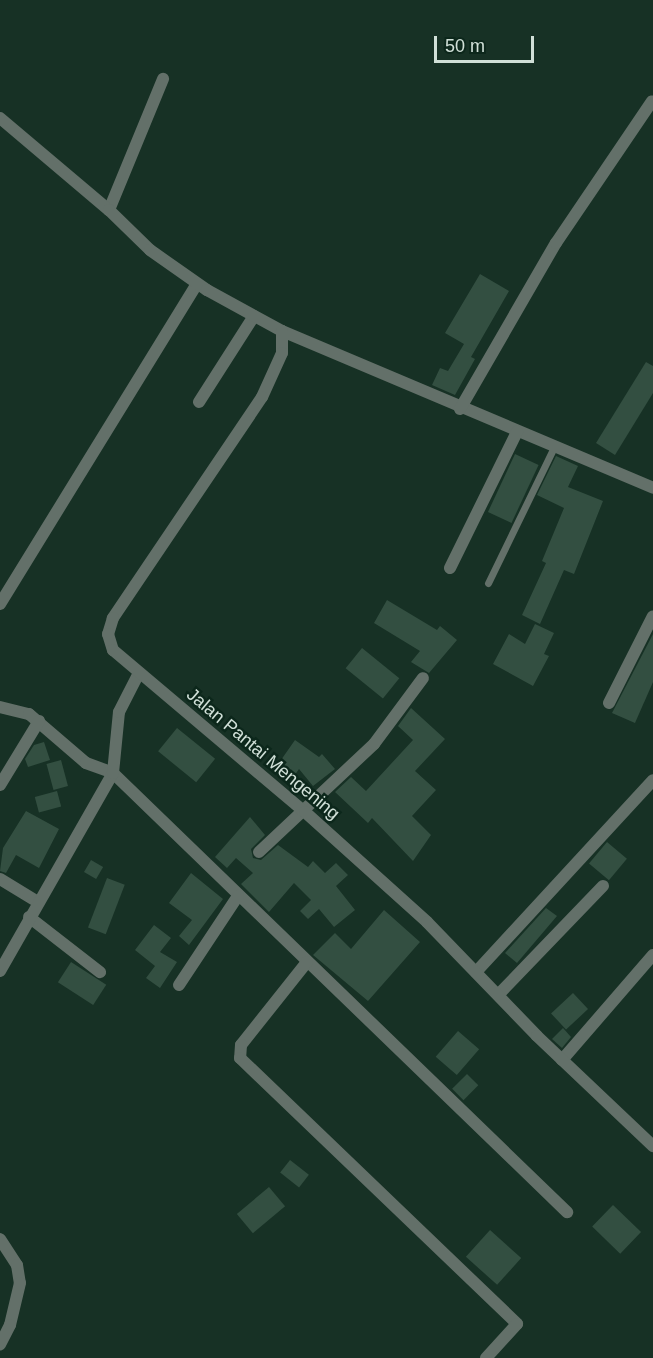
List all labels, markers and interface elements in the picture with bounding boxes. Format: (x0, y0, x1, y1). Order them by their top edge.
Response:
scale bar (437, 24, 538, 62)
text: 50 m (445, 36, 485, 56)
street label: Jalan Pantai Mengening (182, 684, 344, 824)

